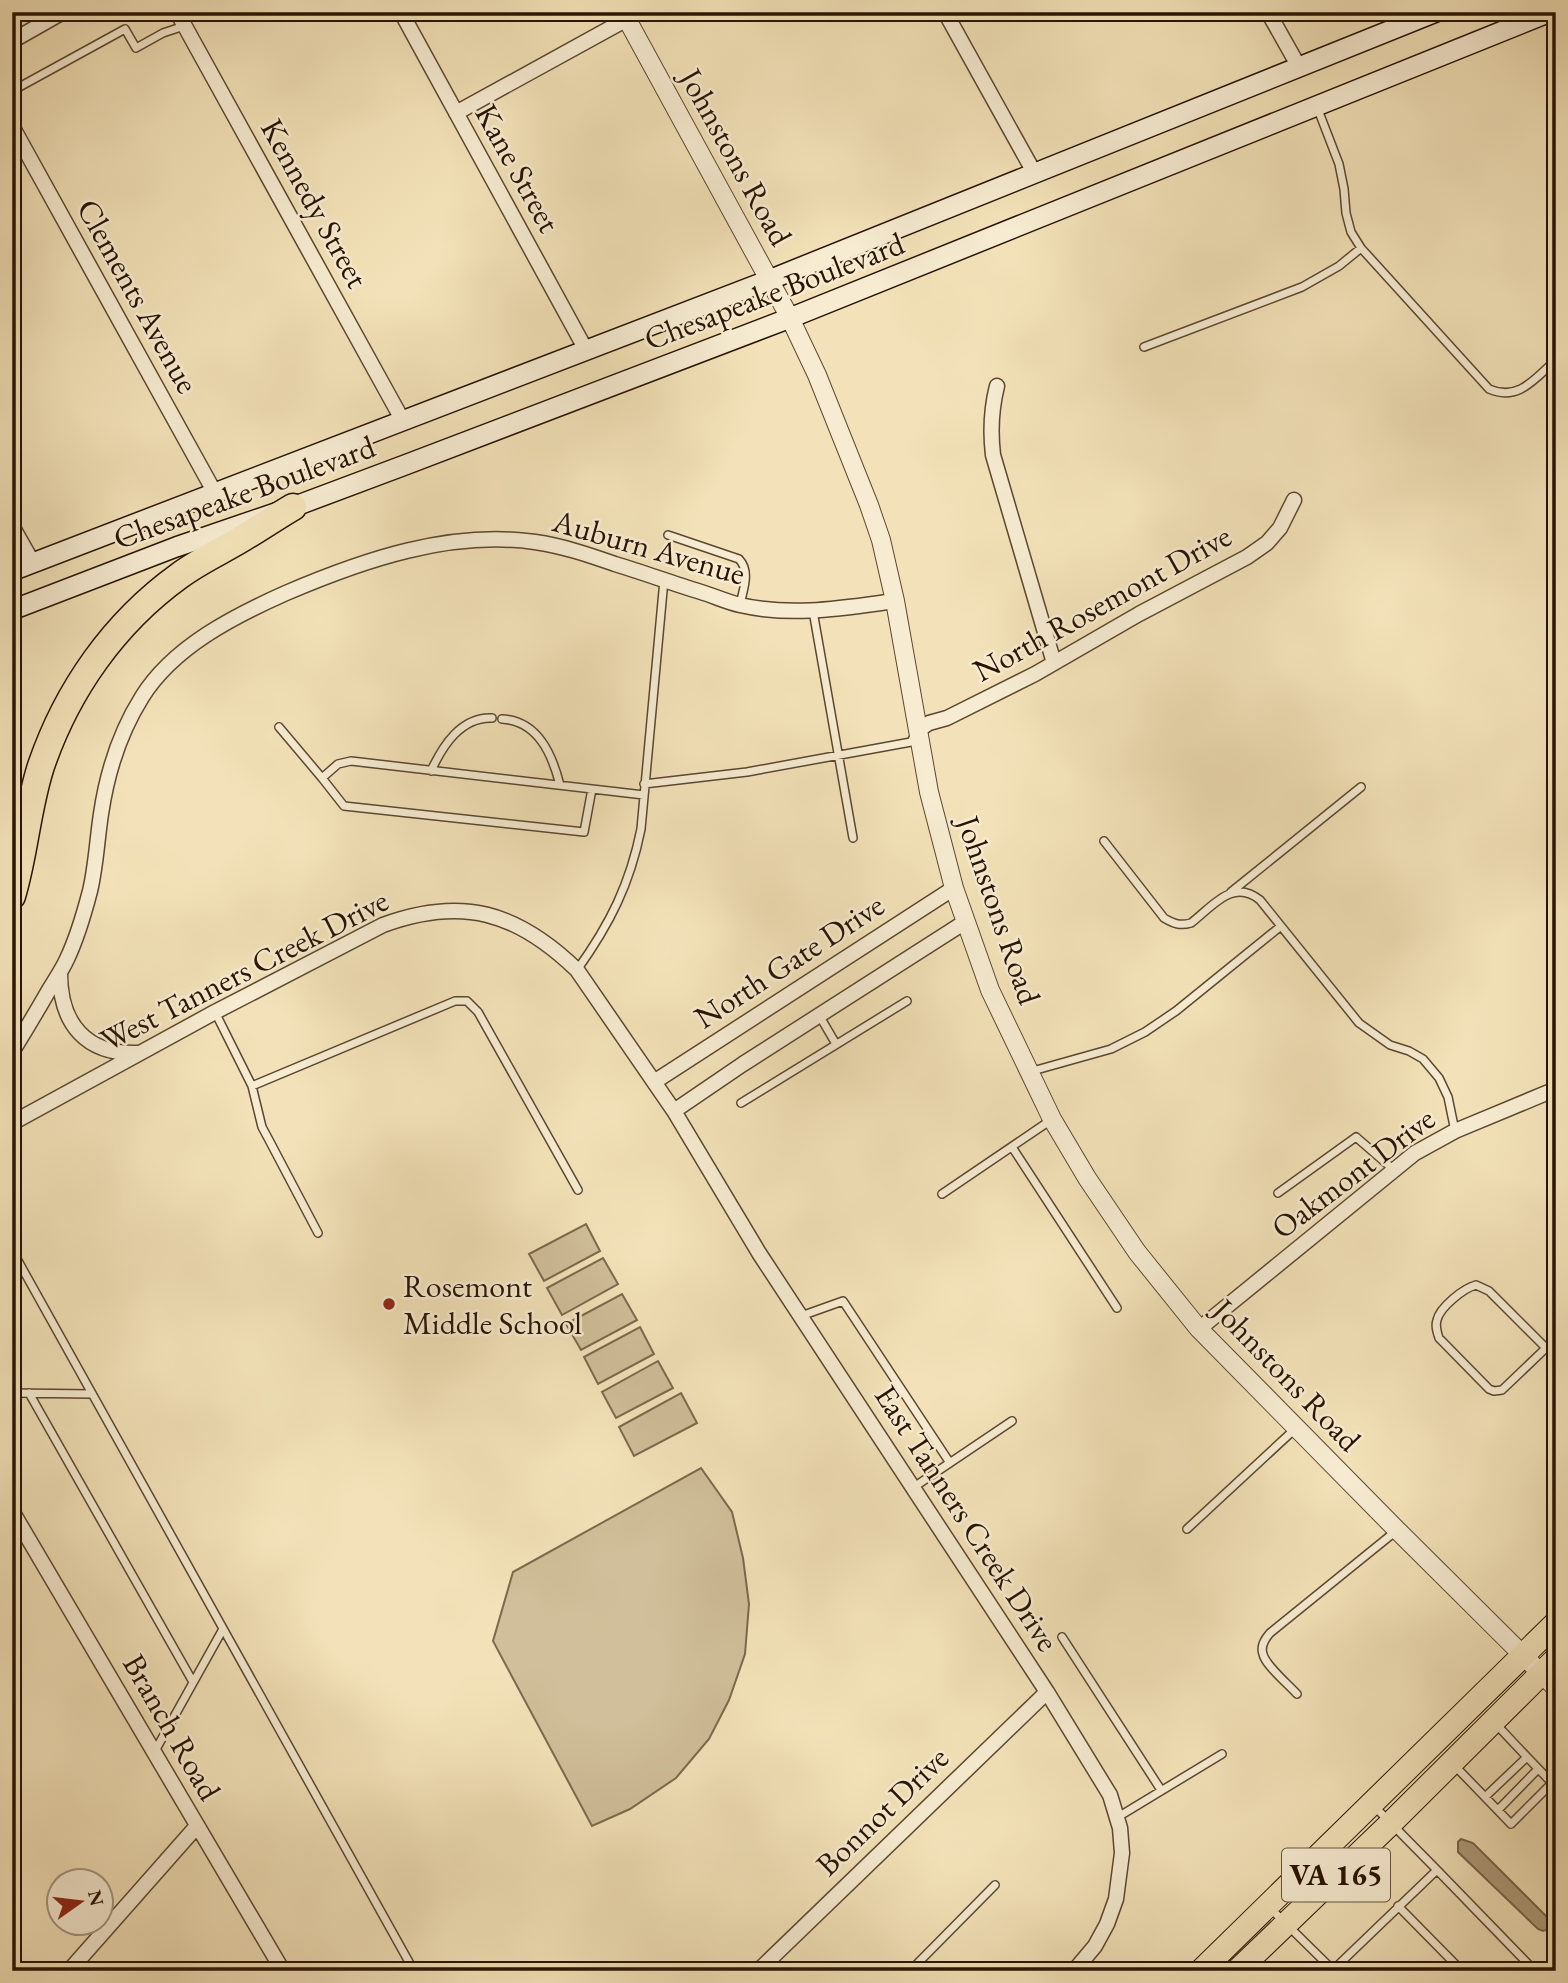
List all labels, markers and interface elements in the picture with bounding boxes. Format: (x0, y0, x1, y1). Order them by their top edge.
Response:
street label: Johnstons Road (669, 58, 802, 254)
street label: Kane Street (466, 96, 570, 240)
street label: Kennedy Street (251, 111, 379, 295)
street label: Clements Avenue (67, 191, 209, 401)
street label: Chesapeake Boulevard (638, 222, 911, 360)
street label: Chesapeake Boulevard (107, 425, 381, 559)
street label: Auburn Avenue (547, 499, 750, 595)
street label: North Rosemont Drive (966, 515, 1238, 691)
street label: Johnstons Road (946, 807, 1051, 1010)
street label: West Tanners Creek Drive (93, 879, 395, 1061)
street label: North Gate Drive (686, 884, 892, 1038)
street label: Oakmont Drive (1263, 1098, 1443, 1248)
place label: Rosemont Middle School (403, 1265, 582, 1344)
street label: Johnstons Road (1202, 1288, 1371, 1461)
marker: Rosemont Middle School (381, 1296, 397, 1312)
street label: East Tanners Creek Drive (865, 1377, 1069, 1659)
street label: Branch Road (113, 1646, 231, 1808)
street label: Bonnot Drive (807, 1737, 957, 1885)
road number: VA 165 (1282, 1848, 1390, 1901)
north arrow (46, 1868, 116, 1938)
text: N (82, 1888, 110, 1909)

